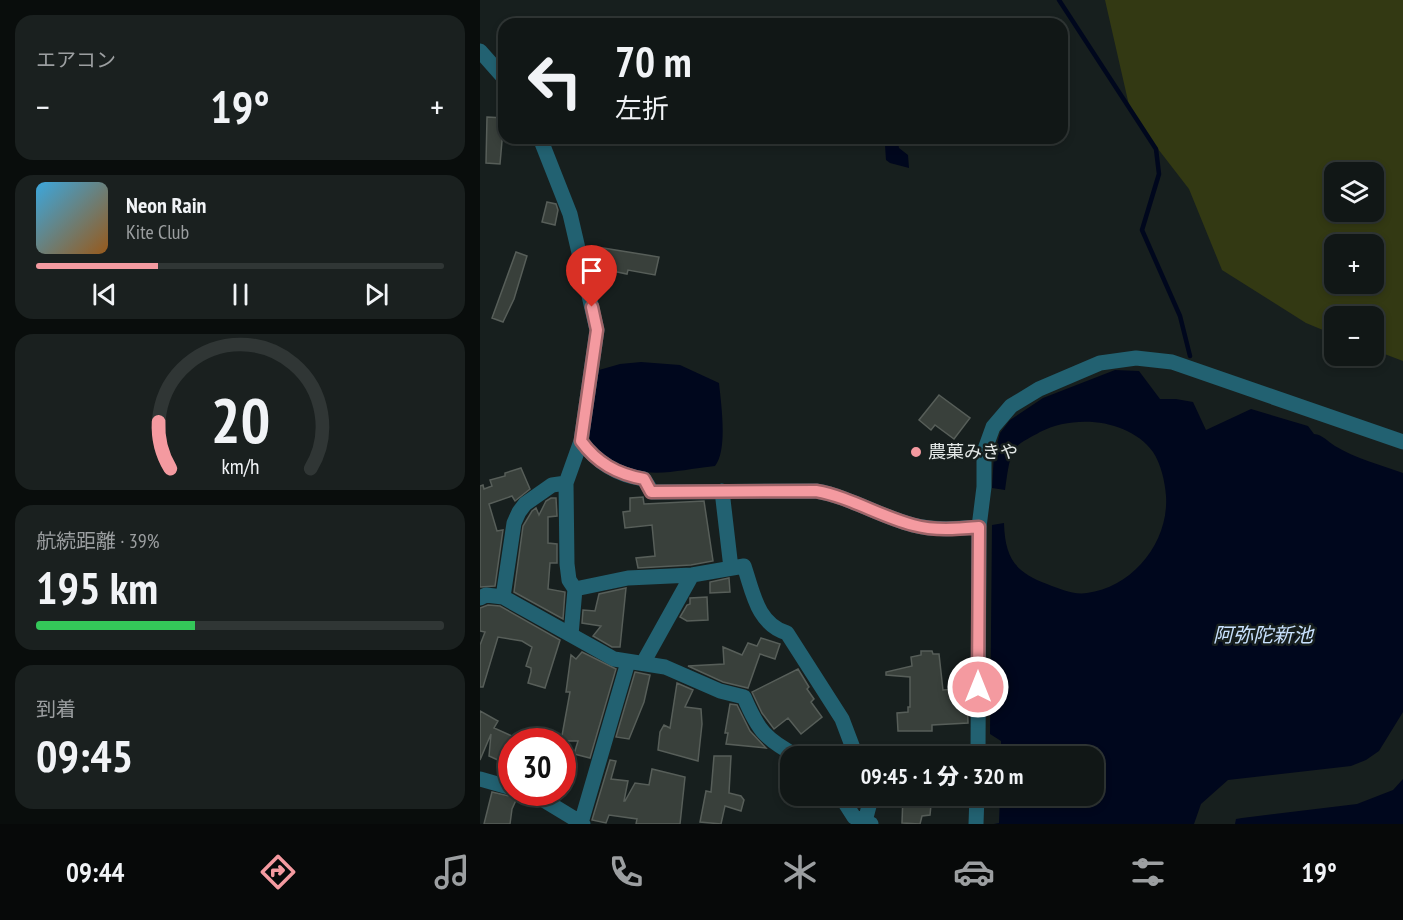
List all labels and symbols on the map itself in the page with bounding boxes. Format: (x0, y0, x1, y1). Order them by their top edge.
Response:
pin (566, 245, 617, 307)
place label: 農菓みきや (928, 440, 1018, 463)
marker: 農菓みきや (909, 445, 923, 459)
water label: 阿弥陀新池 (1213, 622, 1315, 648)
position arrow (946, 655, 1010, 719)
speed limit sign: 30 (498, 728, 576, 806)

